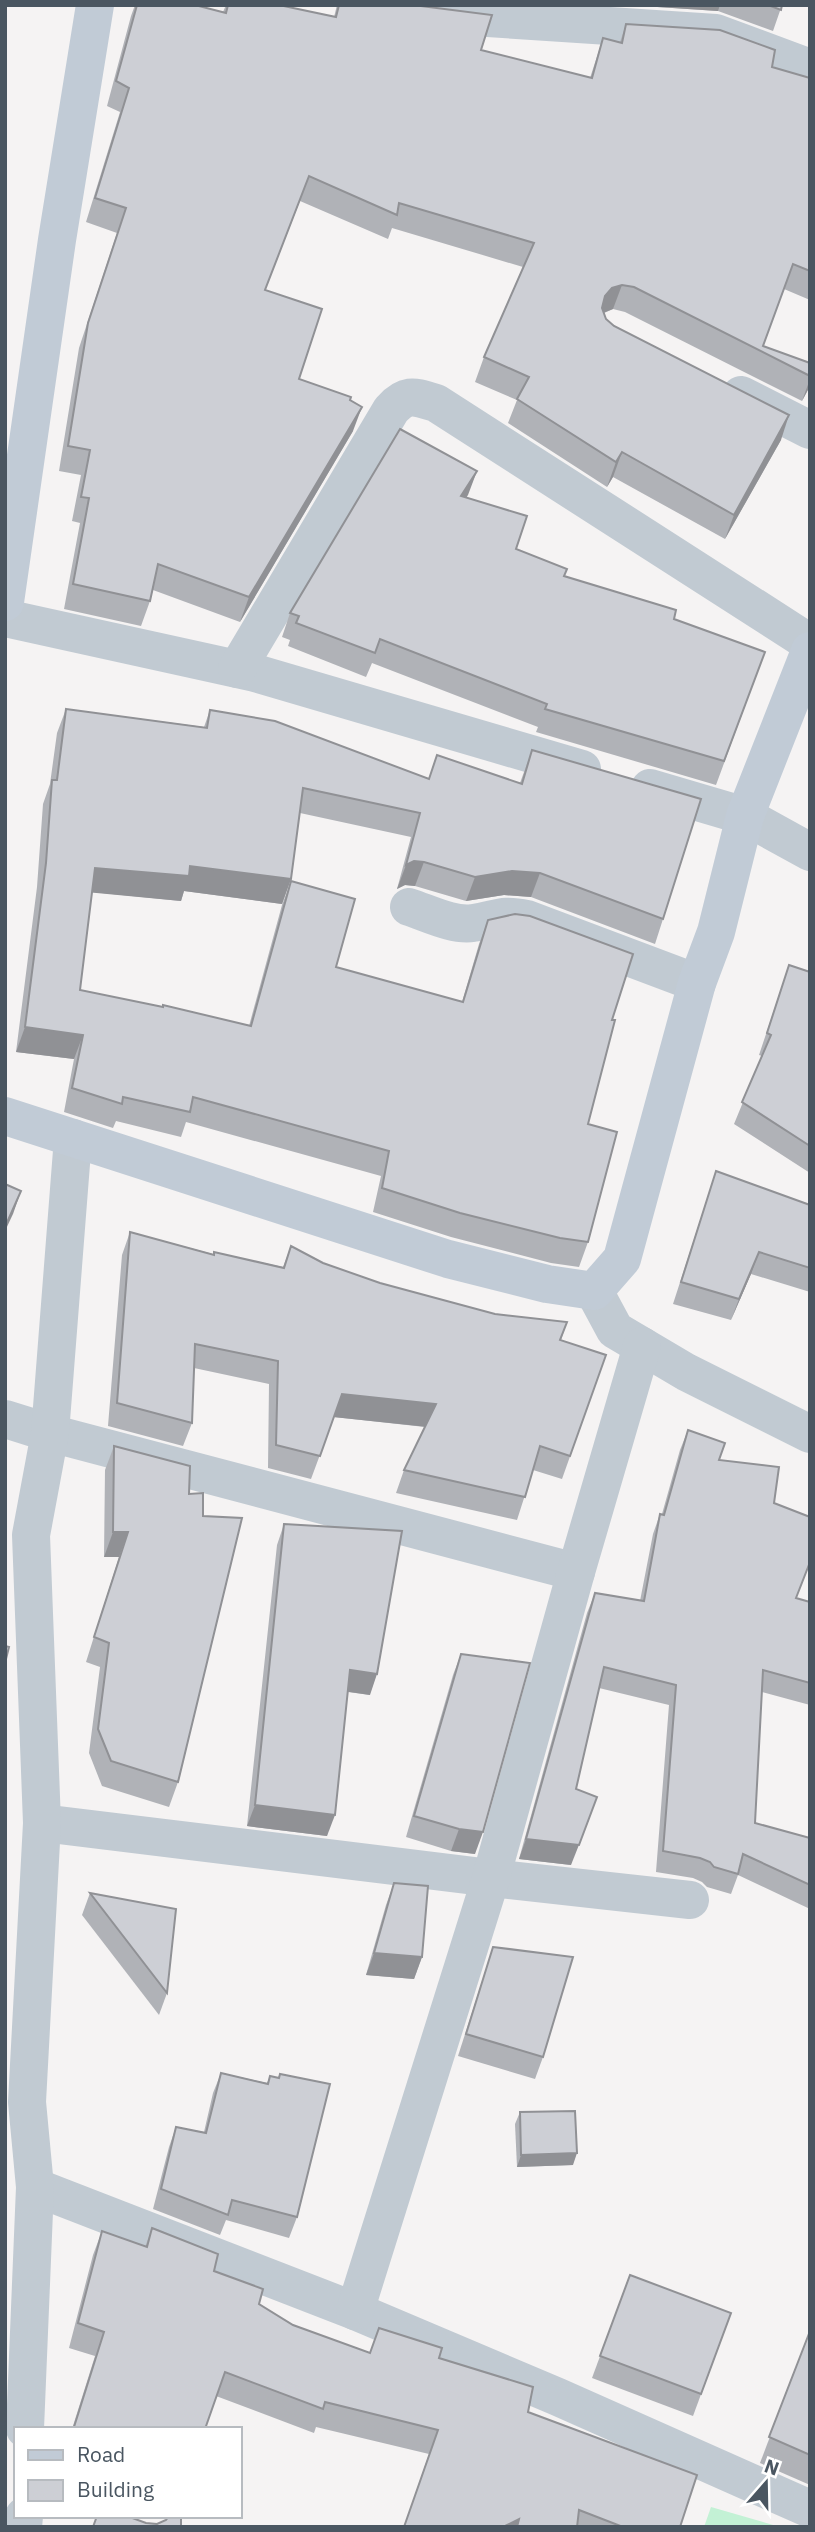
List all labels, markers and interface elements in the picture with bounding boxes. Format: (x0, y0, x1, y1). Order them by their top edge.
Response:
legend (14, 2427, 242, 2518)
text: Road (77, 2440, 125, 2468)
north arrow (731, 2448, 801, 2518)
text: N (761, 2453, 782, 2481)
text: Building (77, 2475, 154, 2503)

